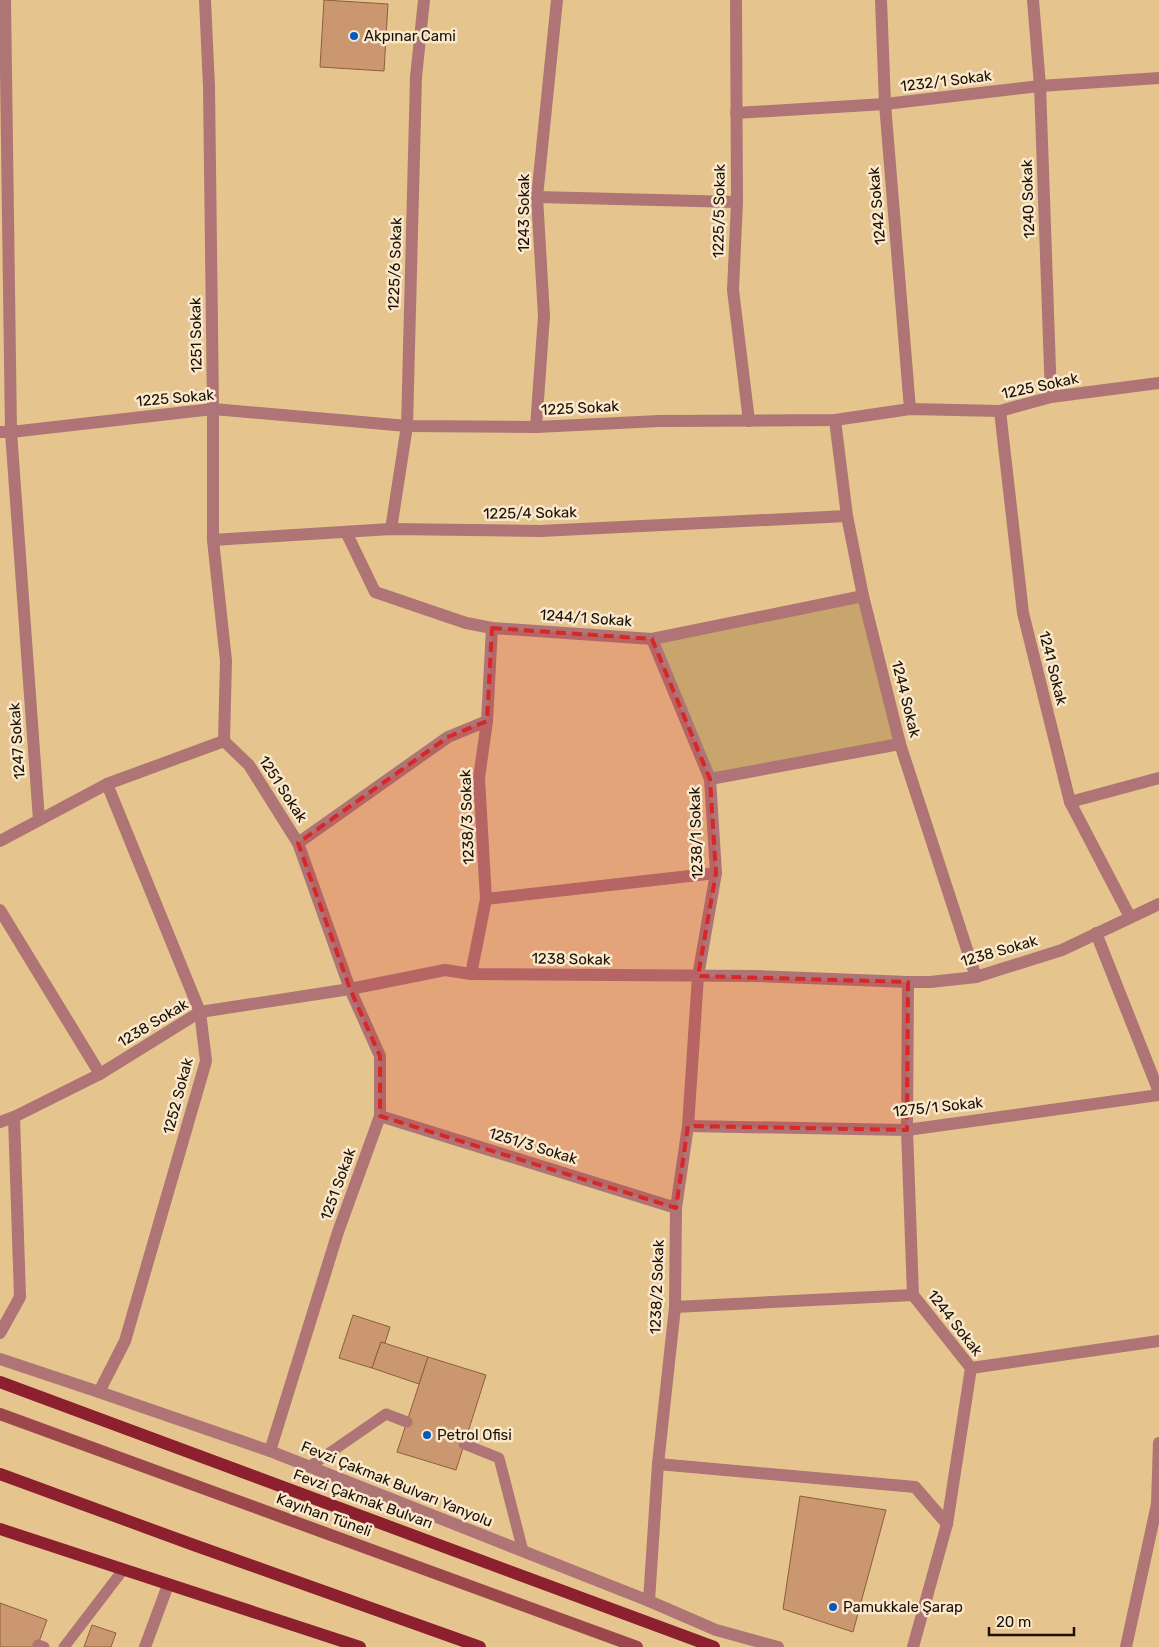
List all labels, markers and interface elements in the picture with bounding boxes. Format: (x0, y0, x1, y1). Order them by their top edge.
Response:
place label: Akpınar Cami (364, 27, 456, 45)
marker: Akpınar Cami (348, 30, 360, 42)
street label: 1232/1 Sokak (899, 66, 993, 96)
street label: 1240 Sokak (1018, 159, 1038, 239)
street label: 1225/5 Sokak (709, 164, 729, 258)
street label: 1242 Sokak (865, 166, 889, 246)
street label: 1243 Sokak (515, 173, 533, 252)
street label: 1225/6 Sokak (384, 217, 406, 311)
street label: 1251 Sokak (186, 297, 206, 373)
street label: 1225 Sokak (1000, 369, 1080, 403)
street label: 1225 Sokak (135, 386, 215, 410)
street label: 1225 Sokak (540, 397, 620, 419)
street label: 1225/4 Sokak (483, 503, 577, 523)
street label: 1244/1 Sokak (539, 606, 633, 630)
street label: 1241 Sokak (1035, 629, 1071, 707)
street label: 1244 Sokak (888, 659, 924, 740)
street label: 1247 Sokak (5, 702, 29, 780)
street label: 1251 Sokak (255, 752, 311, 826)
street label: 1238/3 Sokak (456, 769, 478, 865)
street label: 1238/1 Sokak (685, 786, 707, 880)
street label: 1238 Sokak (959, 931, 1040, 971)
street label: 1238 Sokak (531, 949, 611, 969)
street label: 1238 Sokak (114, 995, 192, 1051)
street label: 1252 Sokak (159, 1056, 197, 1136)
street label: 1275/1 Sokak (892, 1093, 984, 1121)
street label: 1251/3 Sokak (486, 1124, 580, 1168)
street label: 1251 Sokak (317, 1145, 359, 1223)
street label: 1238/2 Sokak (646, 1239, 668, 1335)
street label: 1244 Sokak (924, 1286, 987, 1360)
place label: Petrol Ofisi (437, 1426, 512, 1444)
marker: Petrol Ofisi (421, 1429, 433, 1441)
street label: Fevzi Çakmak Bulvarı Yanyolu (298, 1437, 496, 1531)
street label: Fevzi Çakmak Bulvarı (291, 1465, 435, 1533)
street label: Kayıhan Tüneli (274, 1489, 374, 1541)
place label: Pamukkale Şarap (843, 1598, 963, 1616)
marker: Pamukkale Şarap (827, 1601, 839, 1613)
scale bar (989, 1604, 1074, 1636)
text: 20 m (996, 1613, 1031, 1631)

